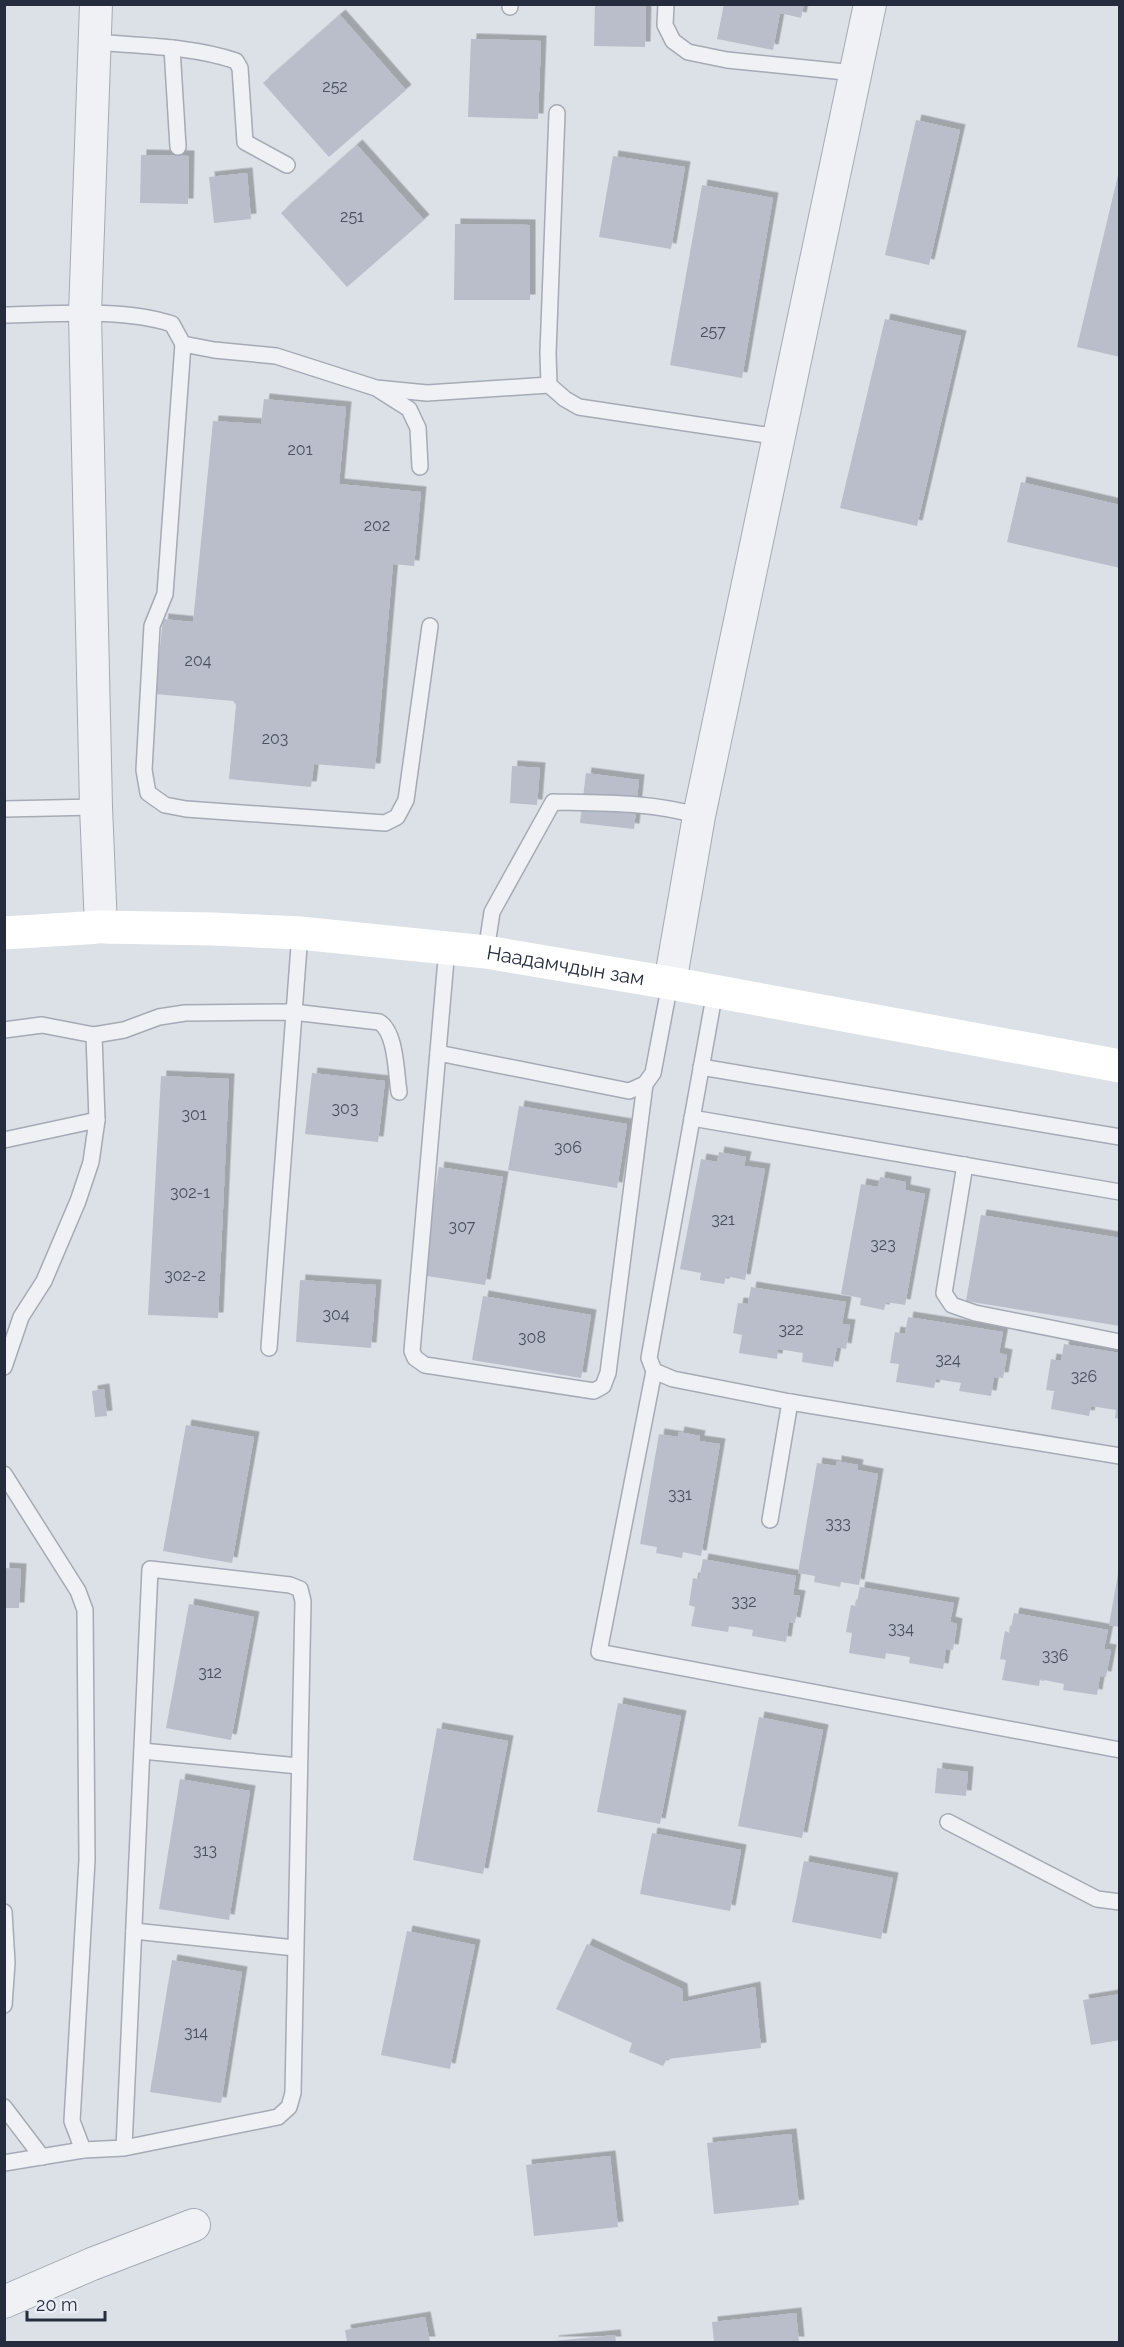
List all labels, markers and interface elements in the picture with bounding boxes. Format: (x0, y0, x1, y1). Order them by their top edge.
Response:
house number: 252 (322, 77, 348, 96)
house number: 251 (340, 207, 364, 226)
house number: 257 (700, 322, 726, 341)
house number: 201 (288, 440, 313, 459)
house number: 202 (364, 516, 390, 535)
house number: 204 (185, 651, 212, 670)
house number: 203 (262, 729, 288, 748)
street label: Наадамчдын зам (485, 940, 646, 990)
house number: 303 (332, 1099, 358, 1118)
house number: 301 (181, 1105, 207, 1124)
house number: 306 (554, 1138, 582, 1157)
house number: 302-1 (170, 1183, 210, 1202)
house number: 321 (711, 1210, 735, 1229)
house number: 307 (449, 1217, 476, 1236)
house number: 323 (870, 1235, 896, 1254)
house number: 302-2 (164, 1266, 206, 1285)
house number: 304 (322, 1305, 350, 1324)
house number: 322 (778, 1320, 804, 1339)
house number: 308 (518, 1328, 546, 1347)
house number: 324 (935, 1350, 961, 1369)
house number: 326 (1071, 1367, 1097, 1386)
house number: 331 (668, 1485, 692, 1504)
house number: 333 (825, 1514, 851, 1533)
house number: 332 (731, 1592, 757, 1611)
house number: 334 (888, 1619, 914, 1638)
house number: 336 (1042, 1646, 1068, 1665)
house number: 312 (198, 1663, 222, 1682)
house number: 313 (193, 1841, 217, 1860)
house number: 314 (184, 2023, 208, 2042)
scale bar (27, 2284, 105, 2322)
text: 20 m (36, 2294, 78, 2315)

